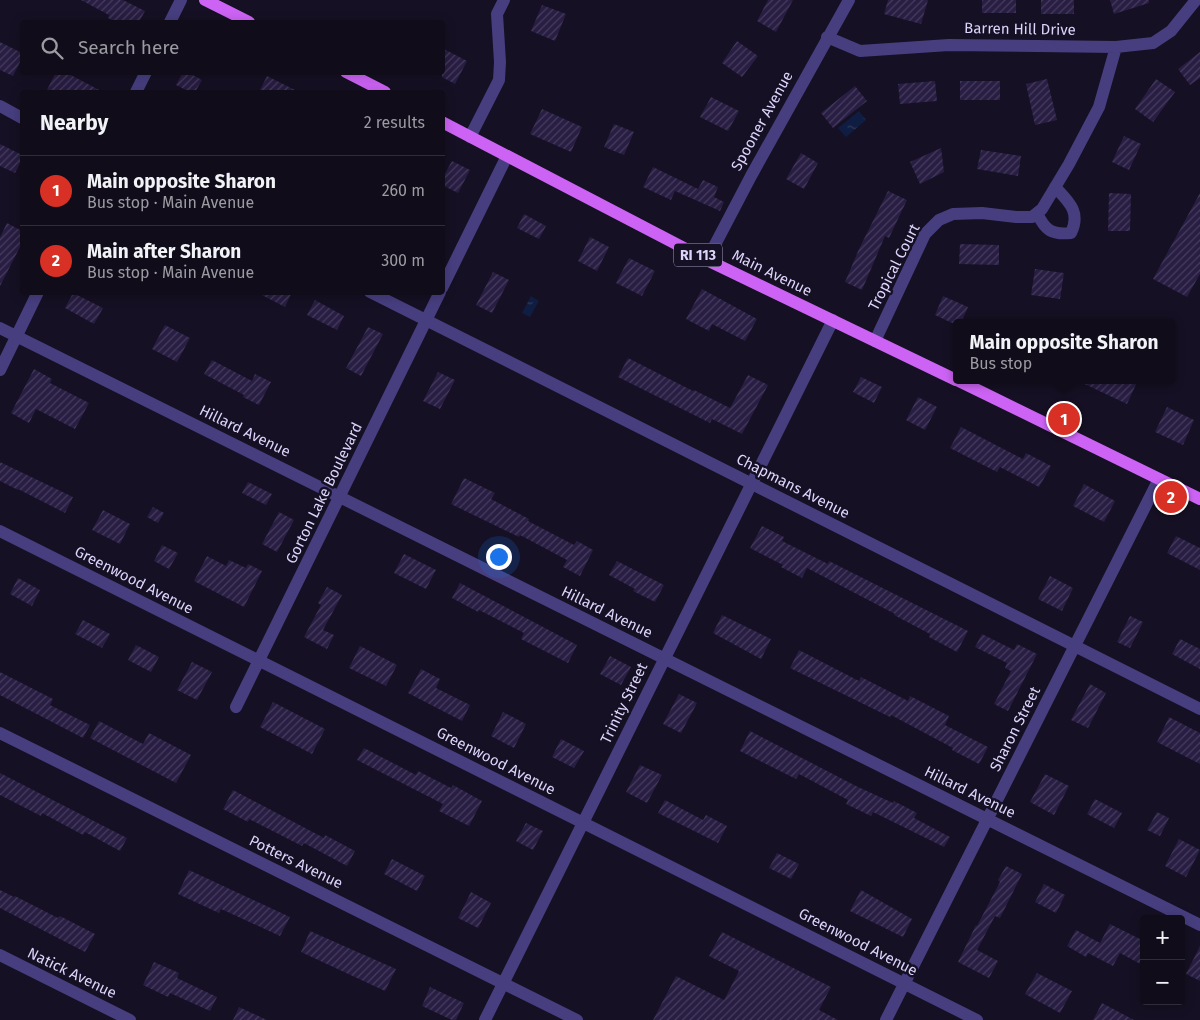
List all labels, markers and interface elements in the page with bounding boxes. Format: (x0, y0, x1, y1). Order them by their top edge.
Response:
street label: Barren Hill Drive (964, 19, 1076, 39)
search box (20, 20, 445, 75)
icon: search (38, 34, 66, 62)
text: Search here (78, 36, 179, 59)
street label: Spooner Avenue (727, 68, 797, 174)
text: Nearby (40, 110, 108, 136)
text: 2 results (364, 113, 425, 132)
text: Main opposite Sharon (87, 170, 276, 193)
text: 1 (52, 181, 60, 200)
text: 260 m (382, 181, 425, 200)
text: Bus stop · Main Avenue (87, 193, 254, 212)
street label: Tropical Court (864, 220, 924, 313)
text: Main after Sharon (87, 240, 241, 263)
road number: RI 113 (674, 244, 722, 266)
street label: Main Avenue (729, 246, 815, 300)
text: 2 (52, 251, 60, 270)
text: 300 m (381, 251, 425, 270)
text: Bus stop · Main Avenue (87, 263, 254, 282)
popup (953, 319, 1175, 384)
text: Main opposite Sharon (970, 331, 1158, 354)
text: Bus stop (970, 354, 1032, 373)
pin: 1 (1048, 400, 1080, 438)
street label: Hillard Avenue (196, 401, 294, 461)
street label: Gorton Lake Boulevard (282, 420, 366, 566)
street label: Chapmans Avenue (733, 450, 853, 522)
pin: 2 (1155, 478, 1187, 516)
street label: Greenwood Avenue (72, 542, 196, 618)
your location (486, 544, 512, 570)
street label: Hillard Avenue (558, 582, 656, 642)
street label: Trinity Street (597, 659, 652, 746)
street label: Sharon Street (986, 683, 1044, 774)
street label: Greenwood Avenue (434, 723, 558, 799)
street label: Hillard Avenue (921, 762, 1019, 822)
street label: Potters Avenue (246, 832, 346, 892)
street label: Greenwood Avenue (796, 904, 920, 980)
map controls (1140, 915, 1185, 1005)
button: + (1140, 915, 1185, 960)
street label: Natick Avenue (25, 944, 119, 1002)
button: − (1140, 960, 1185, 1005)

